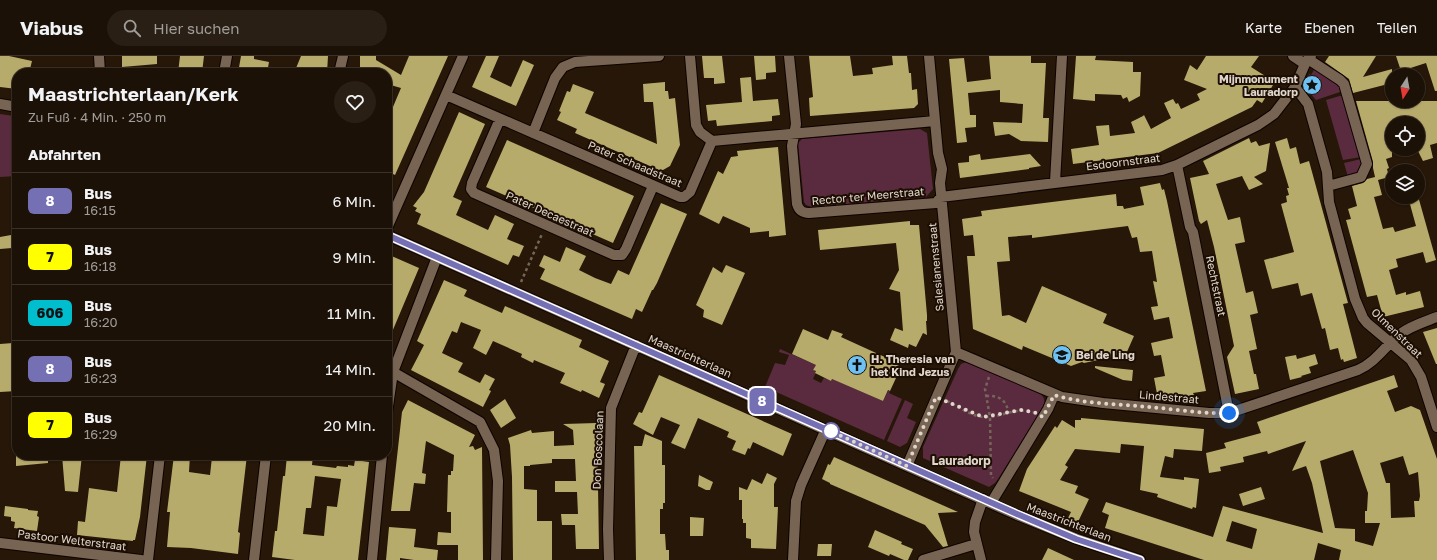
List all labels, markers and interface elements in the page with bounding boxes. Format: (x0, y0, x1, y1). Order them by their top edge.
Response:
search box (107, 10, 387, 46)
text: Viabus (20, 16, 83, 39)
icon: search (121, 17, 143, 39)
text: Hier suchen (153, 19, 239, 37)
text: Karte (1245, 19, 1282, 36)
text: Ebenen (1304, 19, 1355, 36)
text: Teilen (1377, 19, 1417, 36)
north arrow (1385, 68, 1425, 108)
map controls (1385, 68, 1425, 204)
place label: Mijnmonument Lauradorp (1219, 72, 1299, 98)
place icon: Mijnmonument Lauradorp (1301, 74, 1323, 96)
button: heart (334, 81, 376, 123)
text: Maastrichterlaan/Kerk (28, 82, 238, 105)
text: Zu Fuß · 4 Min. · 250 m (28, 109, 166, 125)
button: locate (1385, 116, 1425, 156)
street label: Pater Schaadstraat (586, 138, 684, 189)
text: Abfahrten (28, 145, 101, 163)
street label: Esdoornstraat (1085, 151, 1161, 173)
button: layers (1385, 164, 1425, 204)
text: Bus (84, 184, 112, 202)
street label: Rector ter Meerstraat (811, 184, 925, 207)
street label: Pater Decaestraat (504, 188, 596, 239)
text: 8 (46, 192, 54, 209)
text: 6 Min. (333, 192, 376, 210)
text: 16:15 (84, 202, 116, 218)
street label: Salesianenstraat (925, 222, 946, 312)
text: Bus (84, 240, 112, 258)
text: 7 (46, 248, 54, 265)
text: 9 Min. (333, 248, 376, 266)
street label: Rechtstraat (1204, 254, 1229, 318)
text: 16:18 (84, 258, 116, 274)
text: Bus (84, 296, 112, 314)
text: 606 (37, 304, 63, 321)
text: 11 Min. (327, 304, 376, 322)
street label: Olmenstraat (1369, 305, 1425, 360)
text: 16:20 (84, 314, 118, 330)
street label: Maastrichterlaan (647, 331, 734, 380)
school or university icon: Bei de Ling (1051, 344, 1073, 366)
place label: Bei de Ling (1076, 348, 1135, 361)
text: Bus (84, 352, 112, 370)
place label: H. Theresia van het Kind Jezus (871, 352, 954, 378)
church icon: H. Theresia van het Kind Jezus (846, 354, 868, 376)
text: 8 (46, 360, 54, 377)
text: 14 Min. (325, 360, 376, 378)
text: 16:23 (84, 370, 117, 386)
street label: Lindestraat (1138, 387, 1200, 406)
line badge: 8 (749, 388, 775, 414)
text: 8 (758, 392, 766, 409)
your location (1219, 403, 1239, 423)
text: Bus (84, 408, 112, 426)
street label: Don Boscolaan (590, 410, 605, 490)
text: 7 (46, 416, 54, 433)
text: 20 Min. (324, 416, 376, 434)
unlabelled marker (822, 422, 840, 440)
text: 16:29 (84, 426, 117, 442)
district label: Lauradorp (931, 453, 991, 468)
street label: Maastrichterlaan (1025, 499, 1113, 544)
street label: Pastoor Welterstraat (17, 526, 127, 553)

